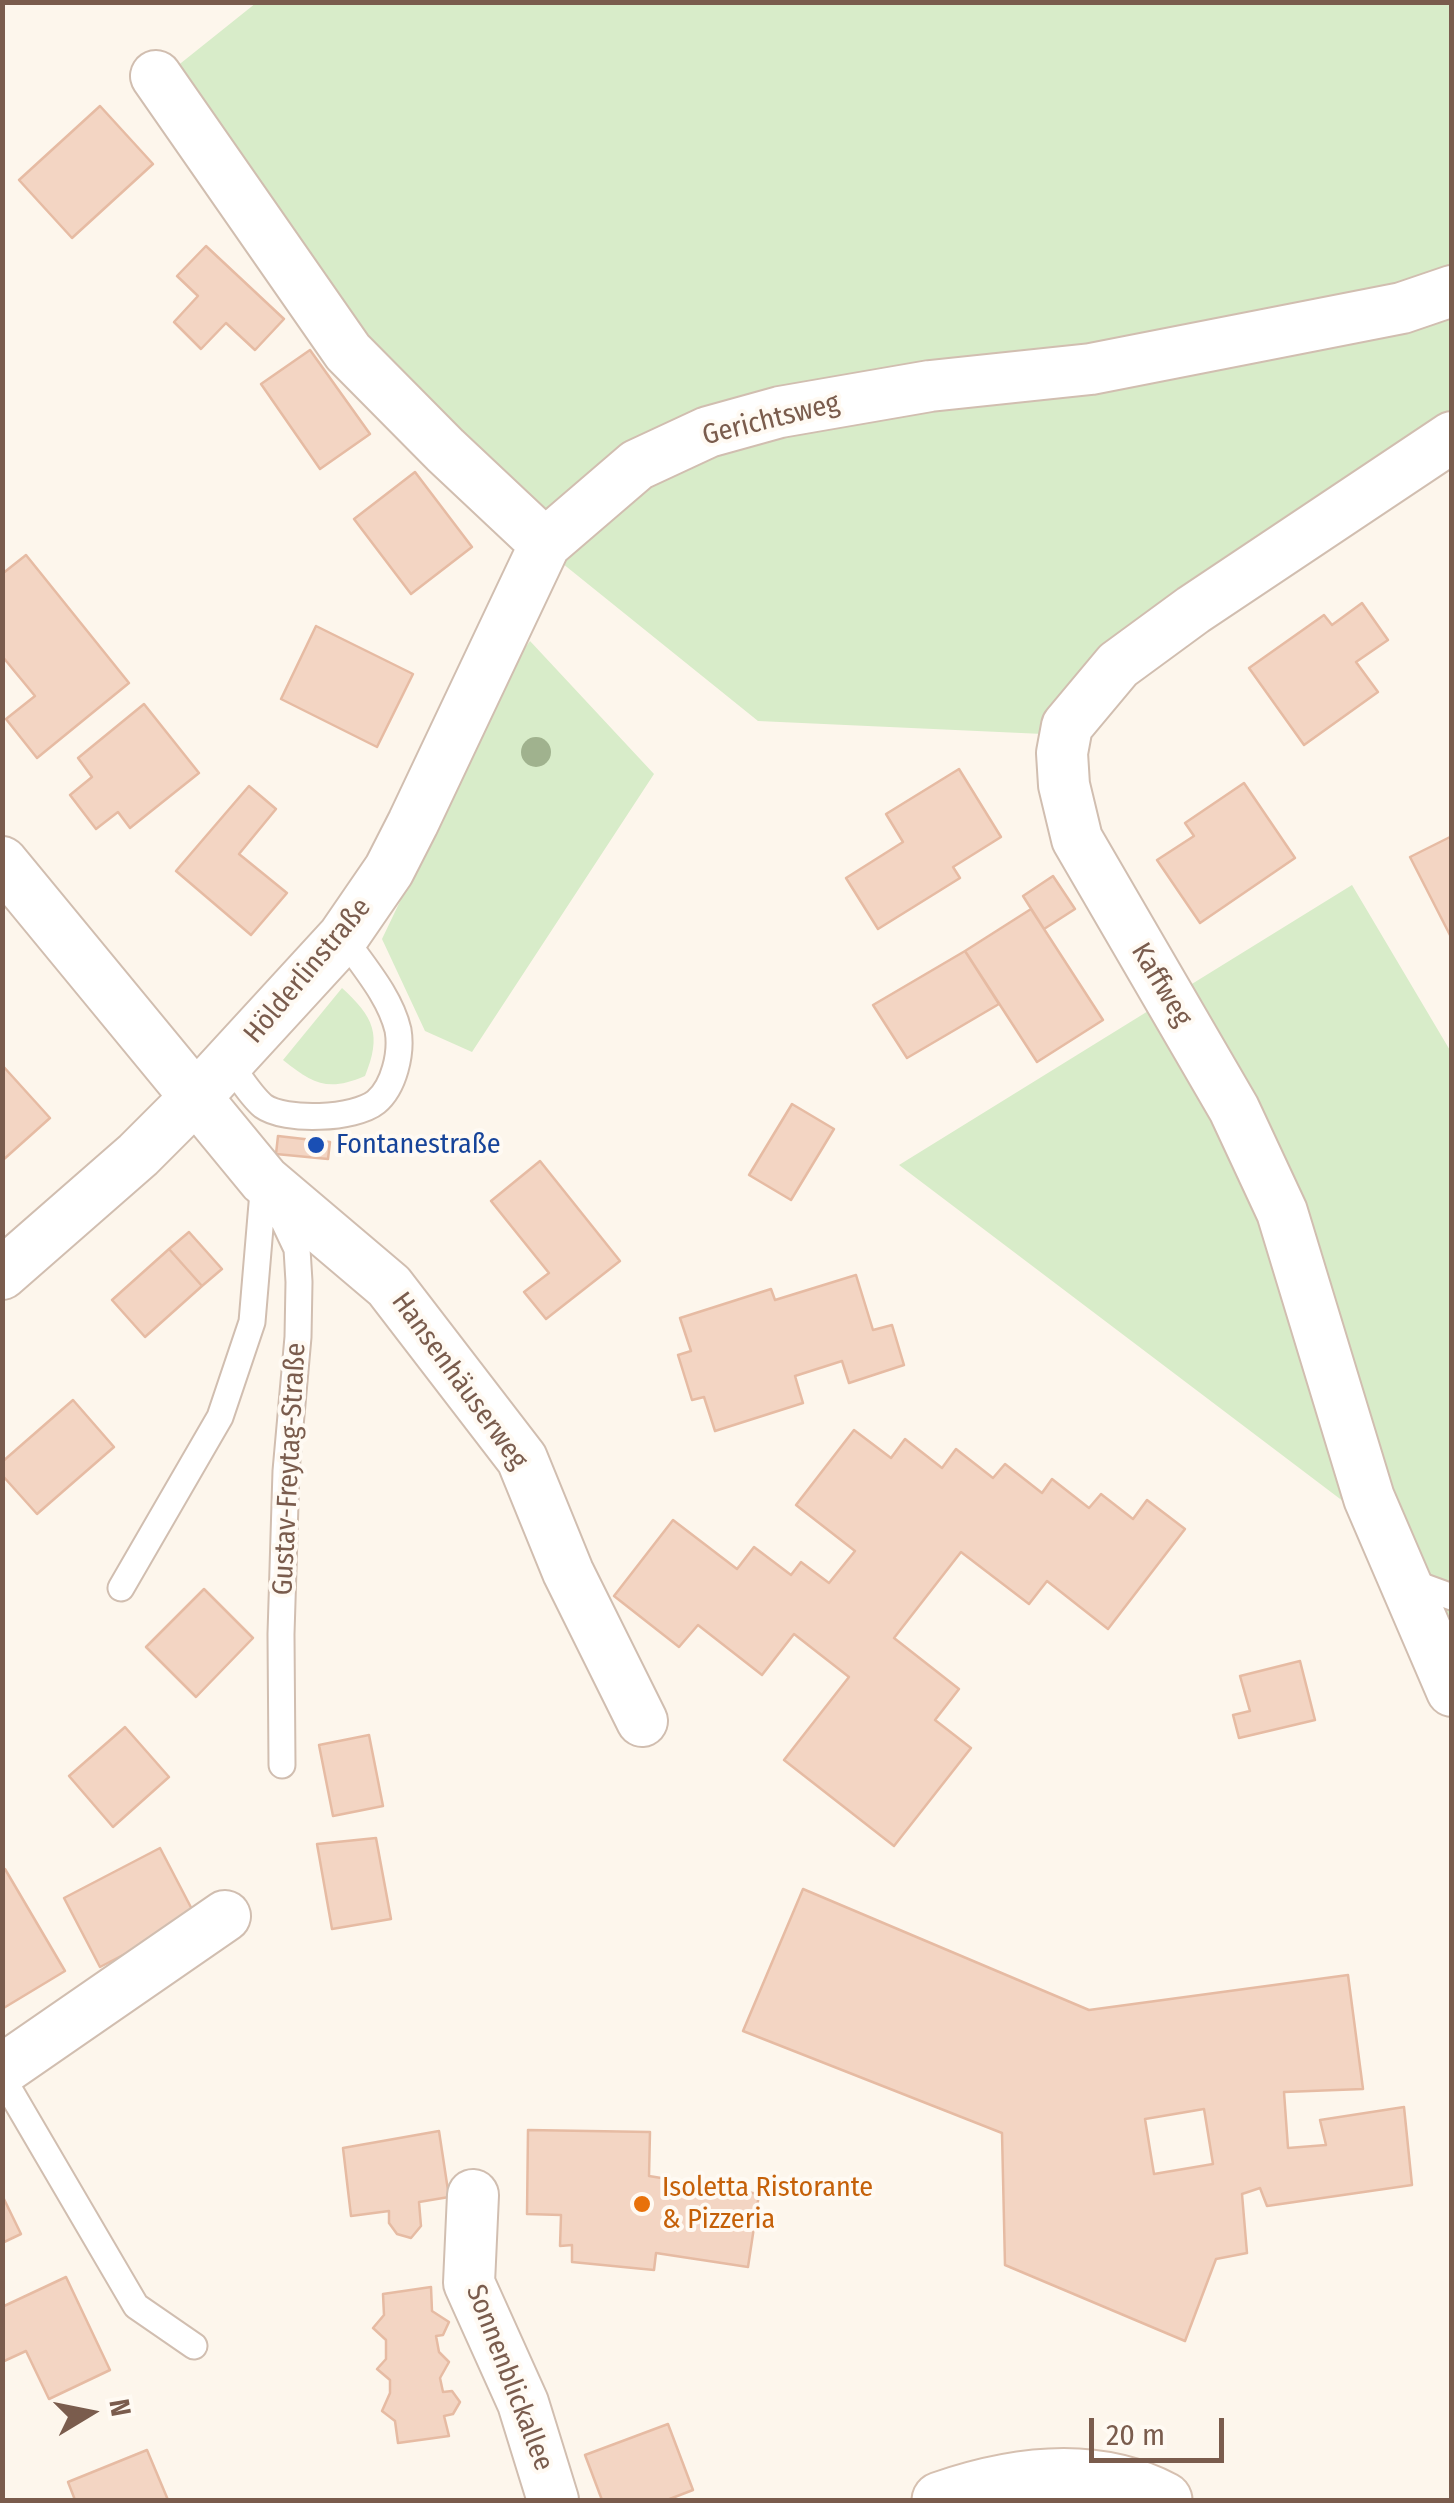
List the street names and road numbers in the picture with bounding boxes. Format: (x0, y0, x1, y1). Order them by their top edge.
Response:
street label: Gerichtsweg (699, 387, 843, 453)
street label: Hölderlinstraße (238, 892, 378, 1050)
street label: Kaffweg (1123, 937, 1199, 1033)
street label: Hansenhäuserweg (384, 1286, 534, 1476)
street label: Gustav-Freytag-Straße (267, 1342, 313, 1596)
street label: Sonnenblickallee (458, 2280, 560, 2476)

